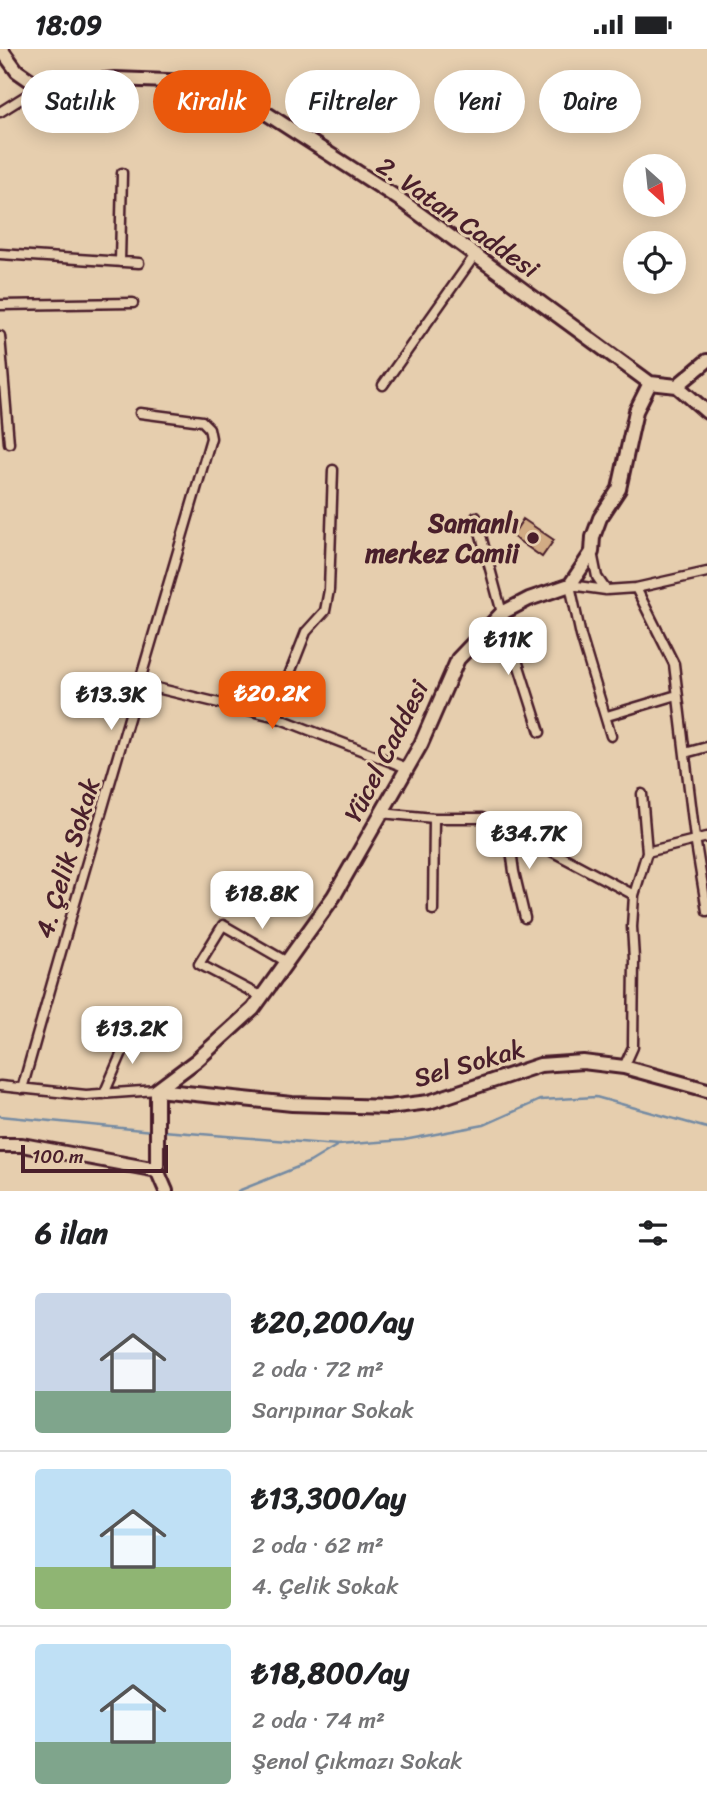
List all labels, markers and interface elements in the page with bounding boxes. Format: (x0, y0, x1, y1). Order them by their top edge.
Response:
text: 18:09 (35, 2, 102, 48)
chip: Satılık (21, 70, 139, 133)
chip: Kiralık (153, 70, 271, 133)
chip: Filtreler (285, 70, 420, 133)
chip: Yeni (434, 70, 525, 133)
chip: Daire (539, 70, 641, 133)
street label: 2. Vatan Caddesi (367, 143, 550, 291)
north arrow (623, 154, 686, 217)
map controls (623, 154, 686, 294)
button: locate (623, 231, 686, 294)
place label: Samanlı merkez Camii (364, 500, 521, 576)
marker: Samanlı merkez Camii (525, 530, 541, 546)
pin: ₺11K (467, 617, 549, 677)
text: ₺11K (485, 619, 531, 660)
pin: ₺20.2K (215, 671, 329, 731)
street label: Yücel Caddesi (330, 671, 442, 830)
pin: ₺13.3K (54, 673, 168, 732)
text: ₺20.2K (235, 673, 309, 714)
text: ₺13.3K (77, 674, 145, 715)
street label: 4. Çelik Sokak (21, 772, 113, 944)
pin: ₺34.7K (472, 811, 586, 871)
text: ₺34.7K (492, 813, 566, 854)
pin: ₺18.8K (205, 871, 319, 931)
text: ₺18.8K (226, 873, 298, 914)
pin: ₺13.2K (75, 1007, 189, 1066)
text: ₺13.2K (97, 1008, 167, 1049)
street label: Sel Sokak (408, 1025, 530, 1101)
text: 100 m (32, 1140, 84, 1173)
scale bar (21, 1142, 168, 1174)
text: 6 ilan (35, 1206, 108, 1260)
icon: filters (634, 1214, 672, 1252)
text: ₺20,200/ay (252, 1295, 414, 1349)
icon: home (91, 1321, 175, 1405)
text: 2 oda · 72 m² (252, 1349, 384, 1390)
text: Sarıpınar Sokak (252, 1390, 414, 1431)
text: ₺13,300/ay (252, 1471, 406, 1525)
icon: home (91, 1497, 175, 1581)
text: 2 oda · 62 m² (252, 1525, 384, 1566)
text: 4. Çelik Sokak (252, 1566, 398, 1607)
text: ₺18,800/ay (252, 1646, 409, 1700)
icon: home (91, 1672, 175, 1756)
text: 2 oda · 74 m² (252, 1700, 385, 1741)
text: Şenol Çıkmazı Sokak (252, 1741, 462, 1782)

